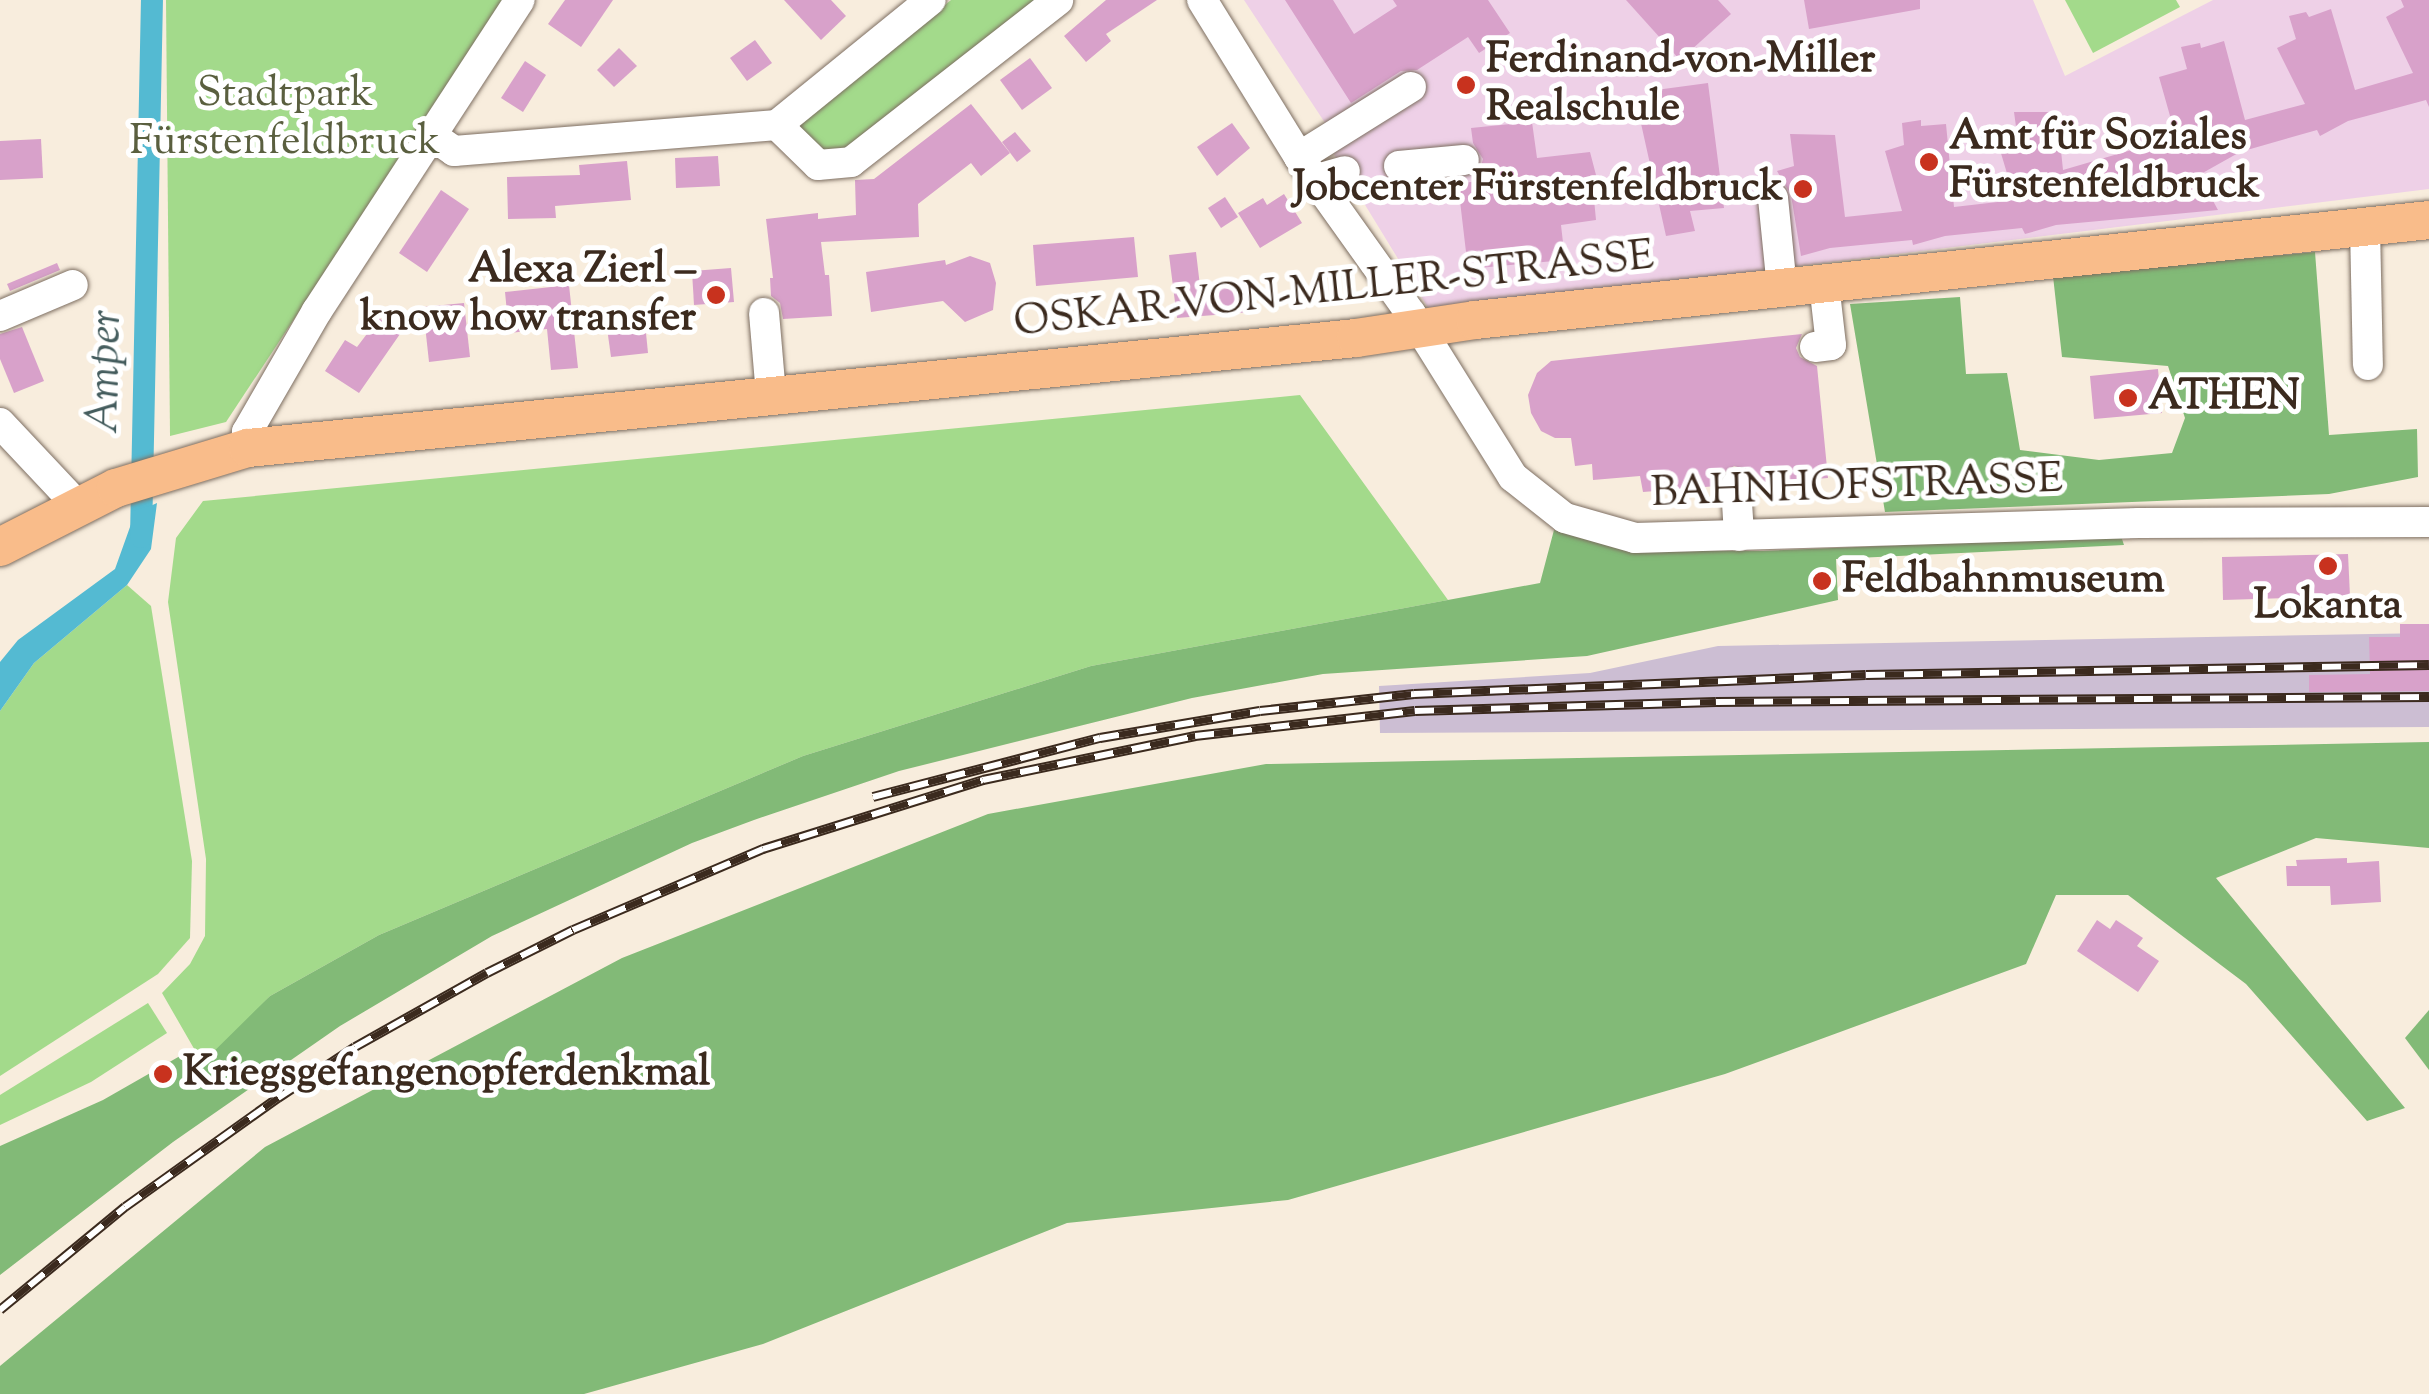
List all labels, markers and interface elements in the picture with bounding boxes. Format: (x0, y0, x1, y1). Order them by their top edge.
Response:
place label: Ferdinand-von-Miller Realschule (1486, 36, 1875, 134)
park label: Stadtpark Fürstenfeldbruck (130, 70, 440, 168)
marker: Ferdinand-von-Miller Realschule (1455, 74, 1477, 96)
place label: Amt für Soziales Fürstenfeldbruck (1949, 113, 2260, 212)
marker: Amt für Soziales Fürstenfeldbruck (1918, 151, 1940, 173)
place label: Jobcenter Fürstenfeldbruck (1293, 164, 1783, 214)
marker: Jobcenter Fürstenfeldbruck (1792, 178, 1814, 200)
street label: OSKAR-VON-MILLER-STRASSE (1011, 232, 1657, 350)
place label: Alexa Zierl – know how transfer (360, 246, 696, 344)
marker: Alexa Zierl – know how transfer (705, 284, 727, 306)
water label: Amper (79, 309, 135, 435)
place label: ATHEN (2148, 373, 2300, 423)
marker: ATHEN (2117, 387, 2139, 409)
street label: BAHNHOFSTRASSE (1650, 456, 2064, 520)
marker: Lokanta (2317, 555, 2339, 577)
place label: Feldbahnmuseum (1842, 556, 2165, 606)
marker: Feldbahnmuseum (1811, 570, 1833, 592)
place label: Lokanta (2254, 582, 2402, 632)
place label: Kriegsgefangenopferdenkmal (183, 1049, 710, 1099)
marker: Kriegsgefangenopferdenkmal (152, 1063, 174, 1085)

